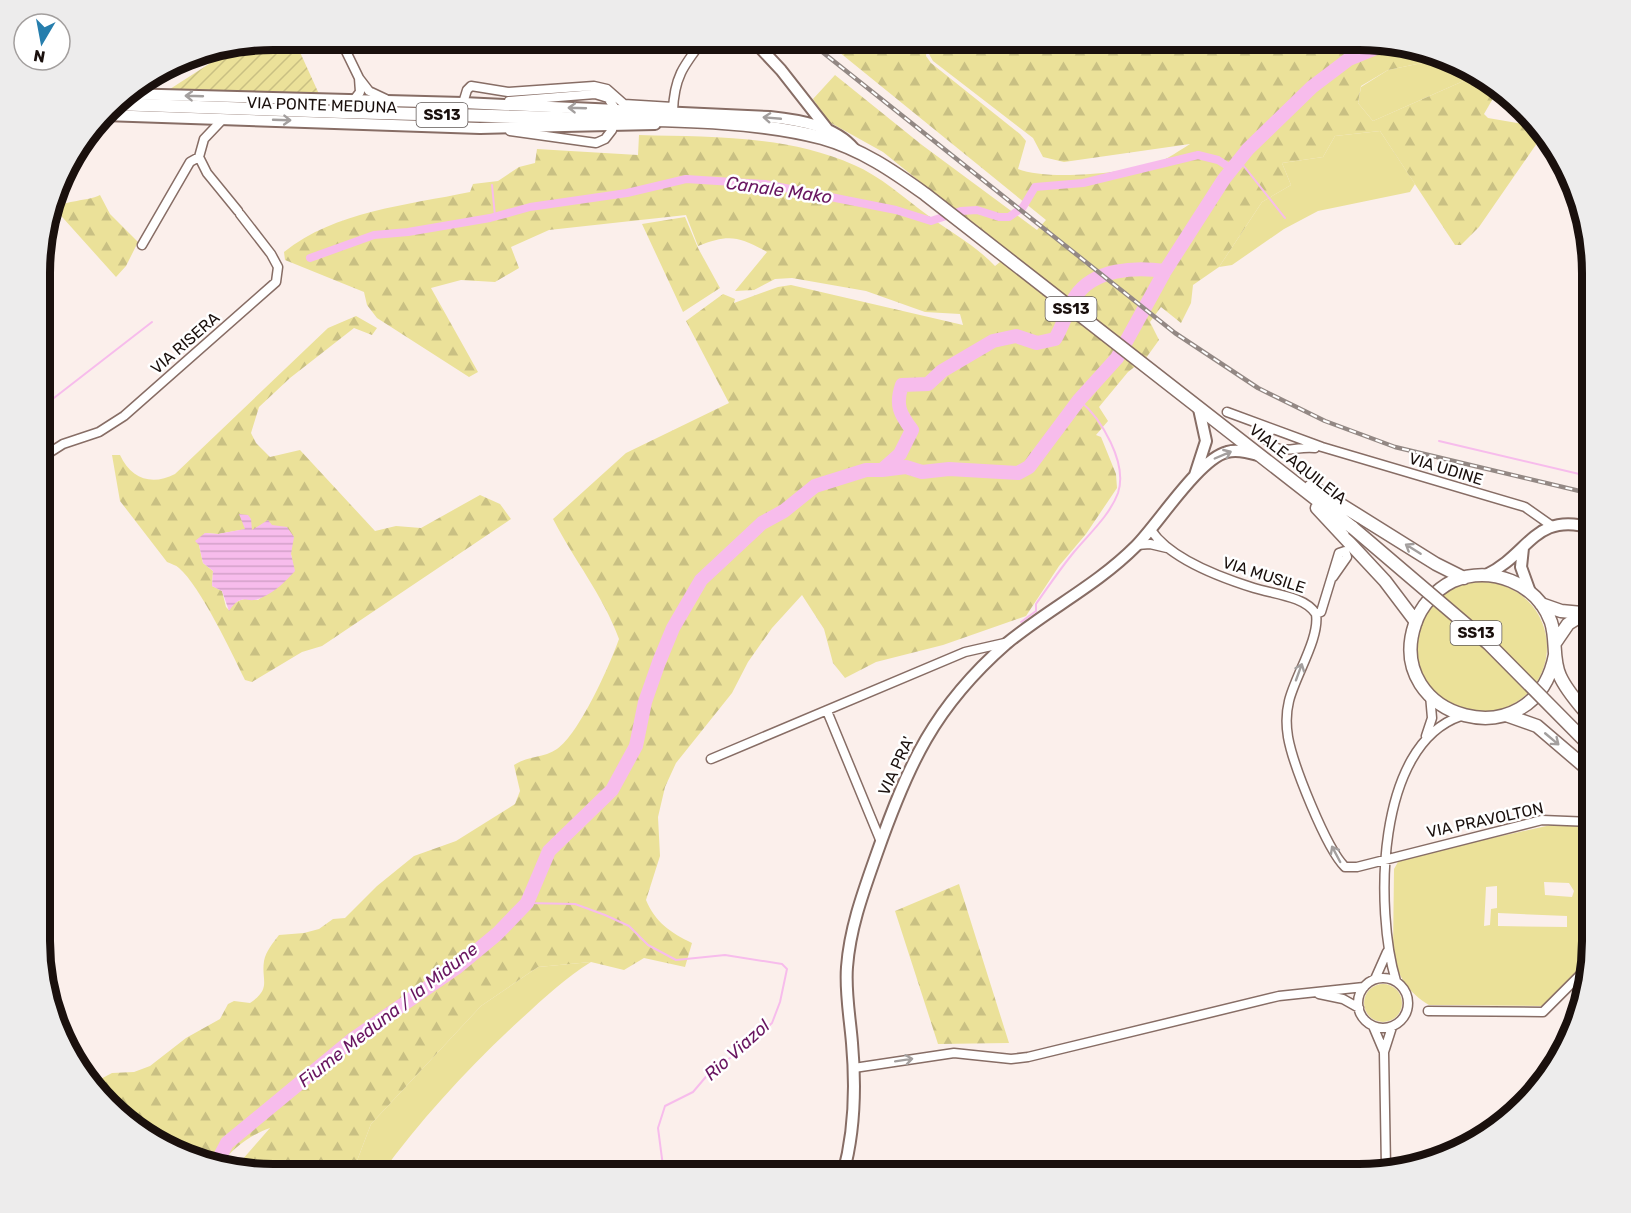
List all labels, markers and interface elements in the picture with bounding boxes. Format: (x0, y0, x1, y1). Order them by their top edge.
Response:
north arrow (12, 12, 72, 72)
text: N (32, 46, 47, 67)
one-way arrow (184, 91, 204, 102)
street label: VIA PONTE MEDUNA (246, 93, 398, 117)
one-way arrow (568, 102, 588, 114)
road number: SS13 (416, 103, 468, 127)
one-way arrow (762, 112, 782, 123)
one-way arrow (271, 115, 291, 126)
water label: Canale Mako (725, 172, 833, 208)
road number: SS13 (1046, 297, 1096, 321)
street label: VIA RISERA (147, 308, 223, 378)
street label: VIALE AQUILEIA (1245, 420, 1351, 508)
one-way arrow (1214, 449, 1232, 460)
street label: VIA UDINE (1407, 449, 1485, 489)
one-way arrow (1405, 543, 1422, 555)
street label: VIA MUSILE (1220, 553, 1308, 597)
road number: SS13 (1450, 621, 1502, 645)
one-way arrow (1295, 663, 1306, 681)
one-way arrow (1544, 732, 1559, 746)
street label: VIA PRA' (874, 733, 918, 799)
street label: VIA PRAVOLTON (1425, 798, 1545, 842)
one-way arrow (1330, 846, 1341, 864)
water label: Fiume Meduna / la Midune (294, 938, 482, 1092)
water label: Rio Viazol (700, 1014, 775, 1085)
one-way arrow (893, 1054, 913, 1065)

